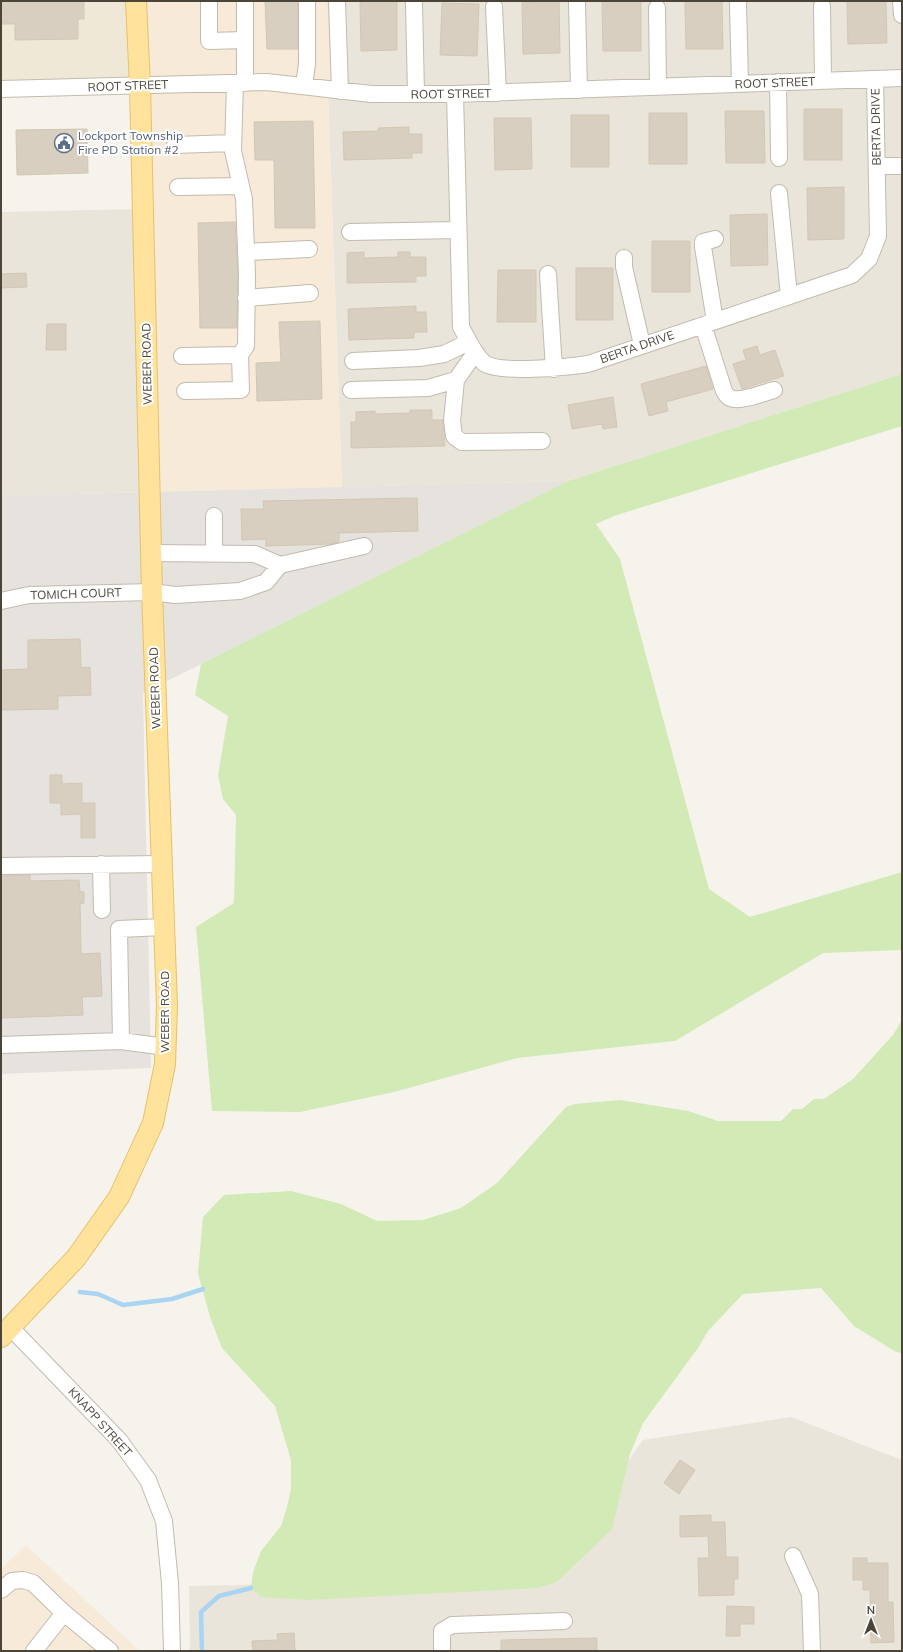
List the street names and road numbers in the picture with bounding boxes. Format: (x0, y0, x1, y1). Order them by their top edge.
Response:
street label: ROOT STREET (734, 74, 816, 91)
street label: ROOT STREET (87, 77, 169, 94)
street label: ROOT STREET (411, 85, 492, 102)
street label: BERTA DRIVE (867, 88, 884, 166)
street label: WEBER ROAD (138, 323, 155, 405)
street label: BERTA DRIVE (598, 327, 676, 366)
street label: TOMICH COURT (30, 584, 123, 603)
street label: WEBER ROAD (146, 647, 163, 729)
street label: WEBER ROAD (157, 971, 172, 1053)
street label: KNAPP STREET (65, 1384, 136, 1460)

